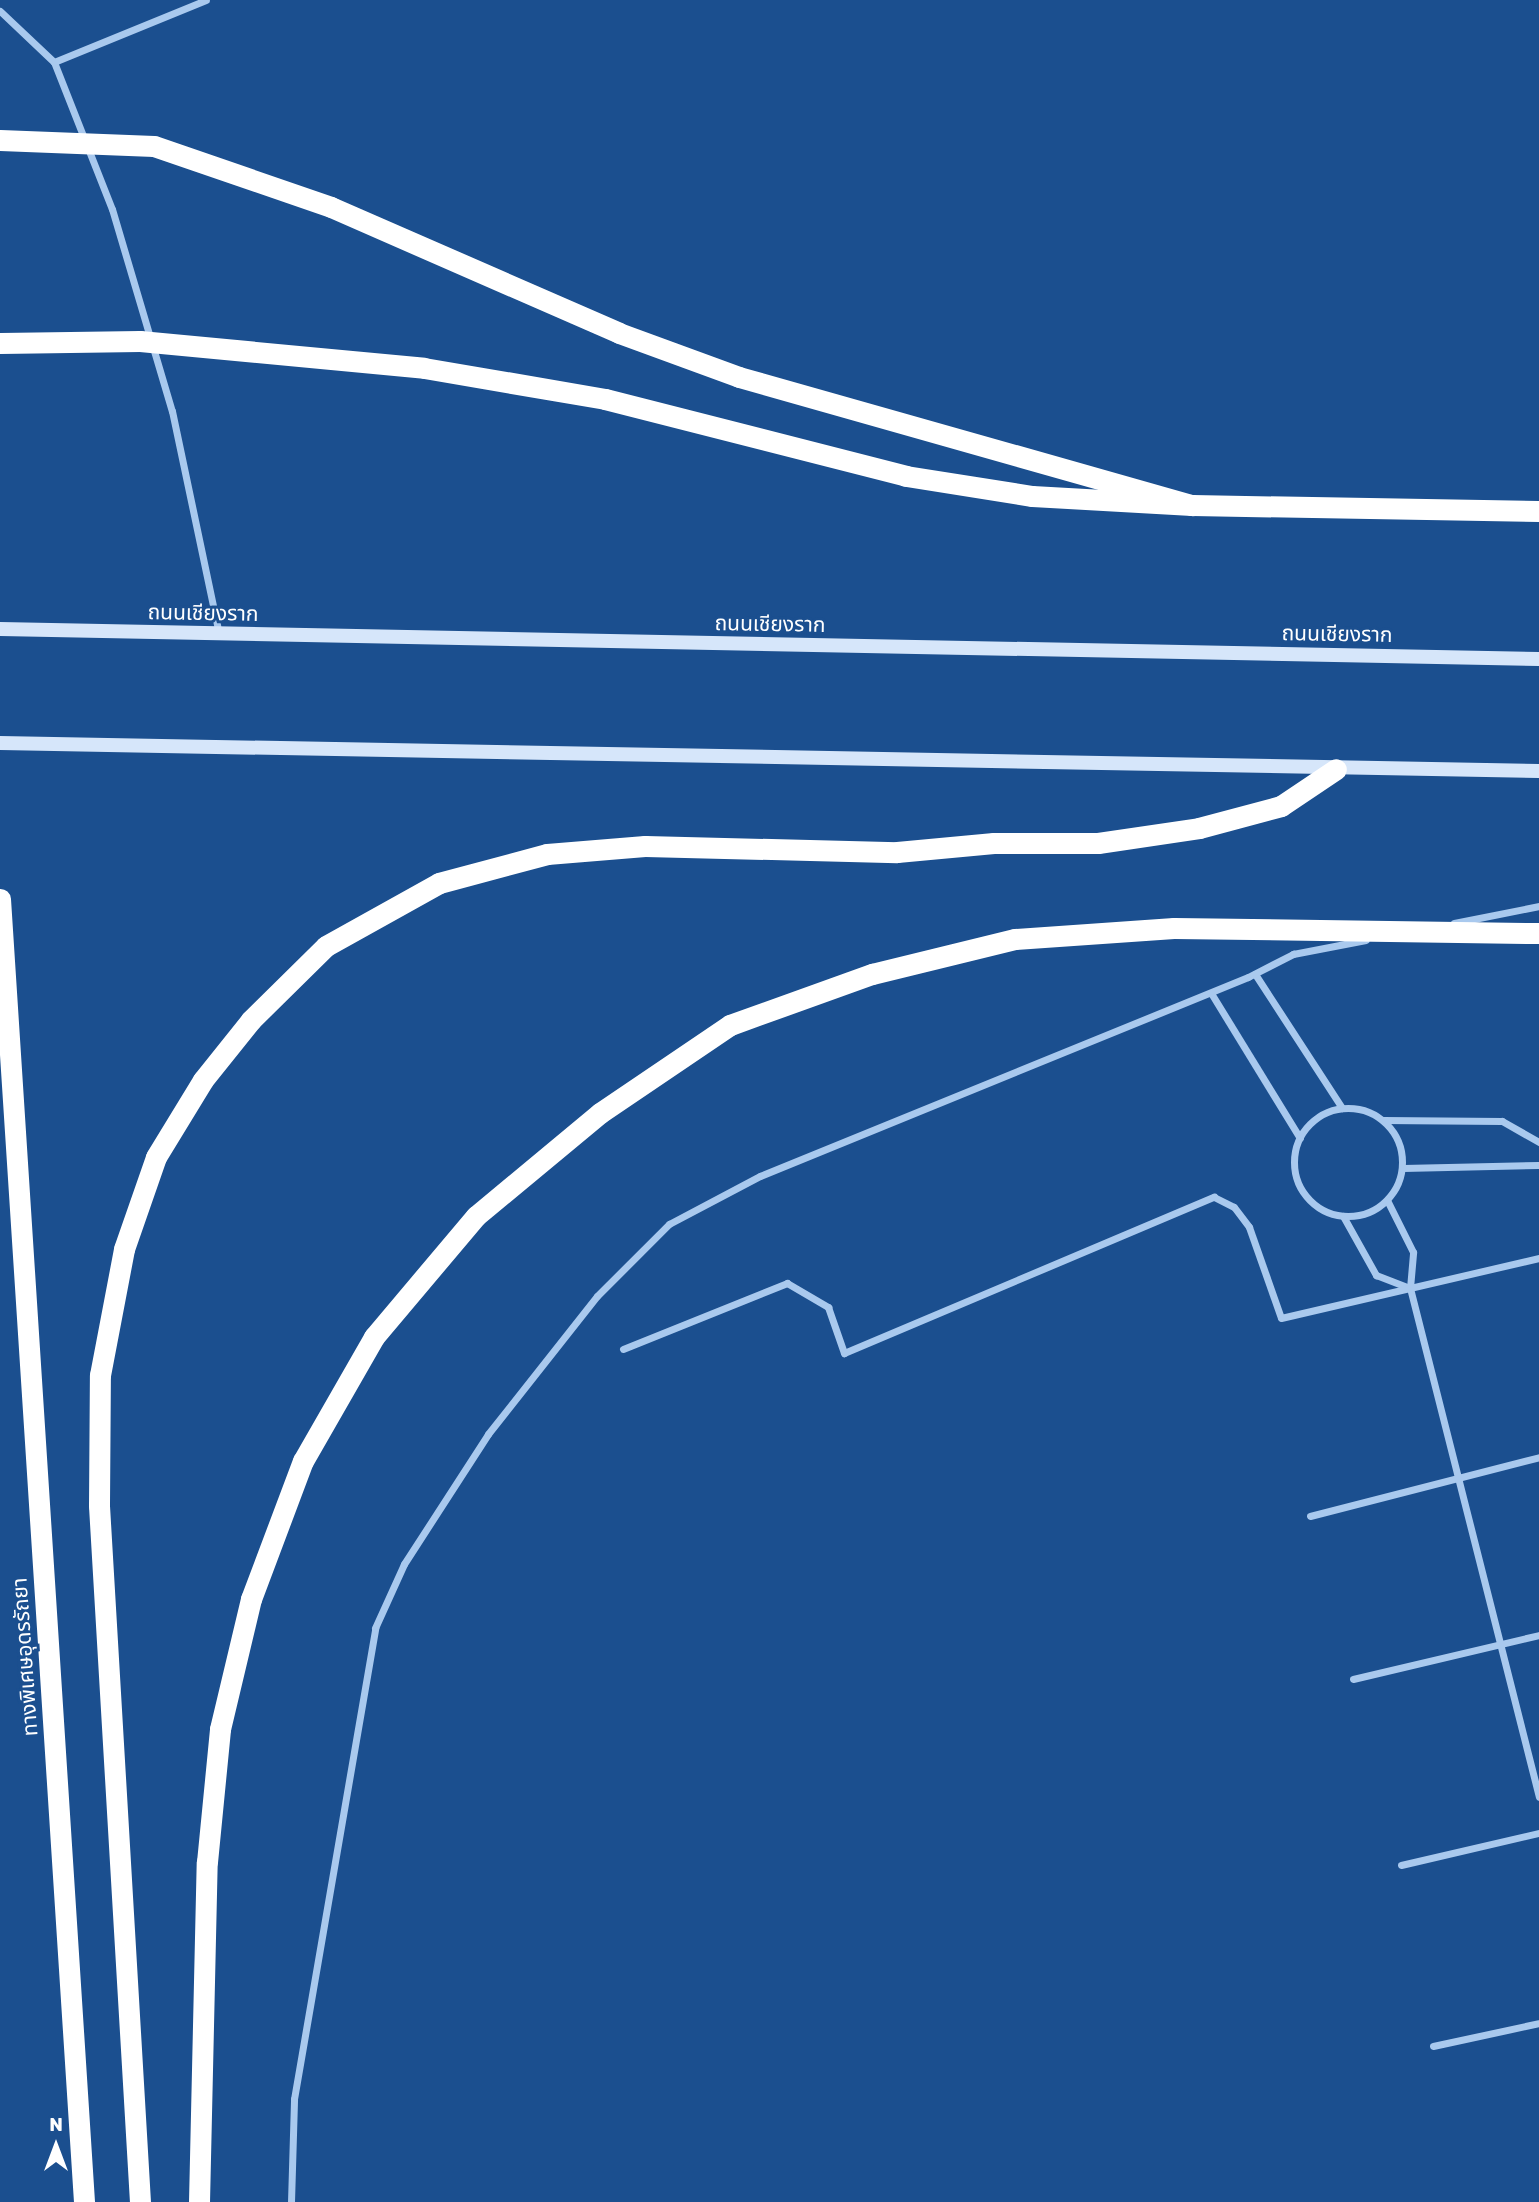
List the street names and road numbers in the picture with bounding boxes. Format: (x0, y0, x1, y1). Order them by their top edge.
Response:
street label: ถนนเชียงราก (147, 599, 259, 627)
street label: ถนนเชียงราก (714, 610, 826, 638)
street label: ถนนเชียงราก (1281, 620, 1393, 648)
street label: ทางพิเศษอุดรรัถยา (7, 1577, 43, 1737)

